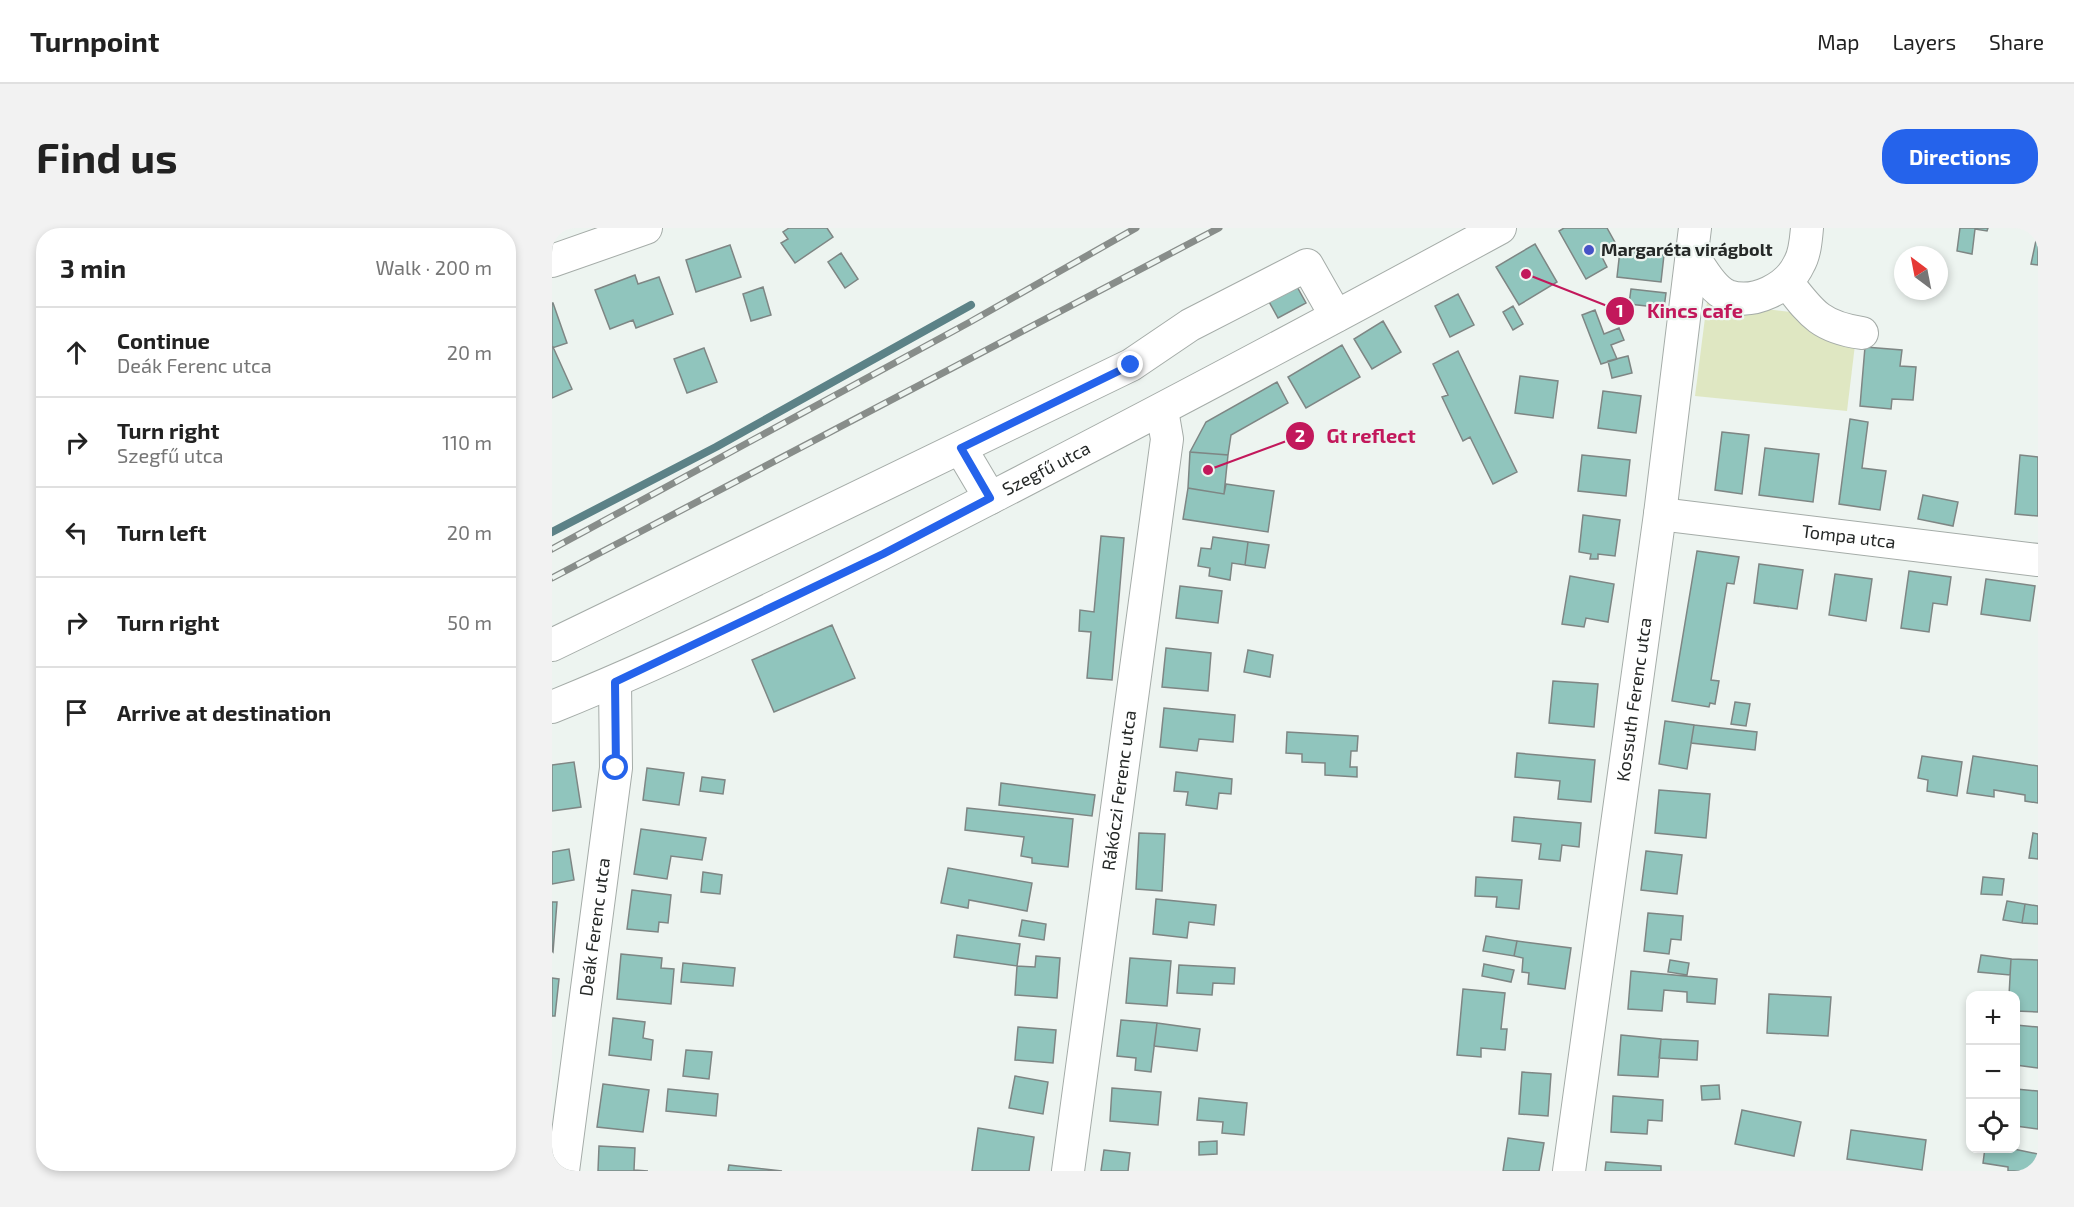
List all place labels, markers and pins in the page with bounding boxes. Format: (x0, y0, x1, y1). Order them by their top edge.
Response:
place label: Margaréta virágbolt (1601, 238, 1773, 260)
marker: Margaréta virágbolt (1582, 243, 1596, 257)
callout: Kincs cafe (1605, 292, 1755, 330)
callout: Gt reflect (1285, 417, 1428, 455)

